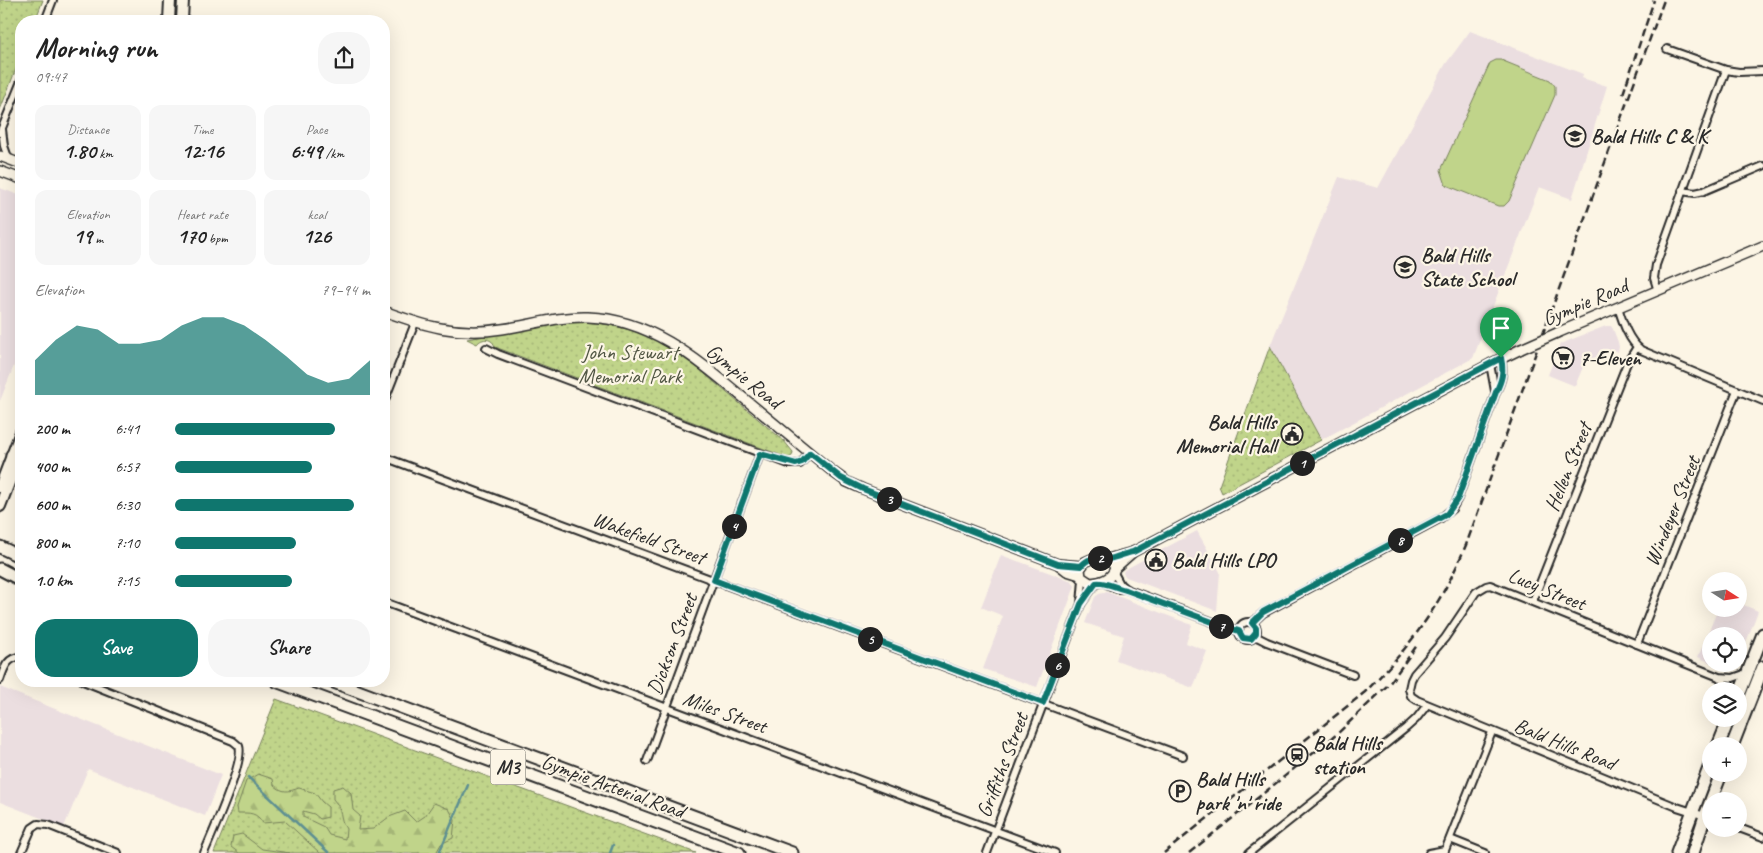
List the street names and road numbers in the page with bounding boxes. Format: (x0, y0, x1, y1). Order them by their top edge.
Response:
street label: Gympie Road (1539, 271, 1635, 332)
street label: Gympie Road (701, 338, 790, 417)
street label: Hellen Street (1539, 416, 1599, 515)
street label: Windeyer Street (1638, 450, 1707, 570)
street label: Wakefield Street (589, 506, 712, 571)
street label: Lucy Street (1505, 562, 1591, 617)
street label: Dickson Street (641, 588, 704, 698)
street label: Miles Street (680, 685, 772, 740)
street label: Griffiths Street (970, 707, 1035, 821)
street label: Bald Hills Road (1510, 712, 1622, 777)
street label: Gympie Arterial Road (538, 748, 691, 825)
road number: M3 (490, 750, 526, 784)

